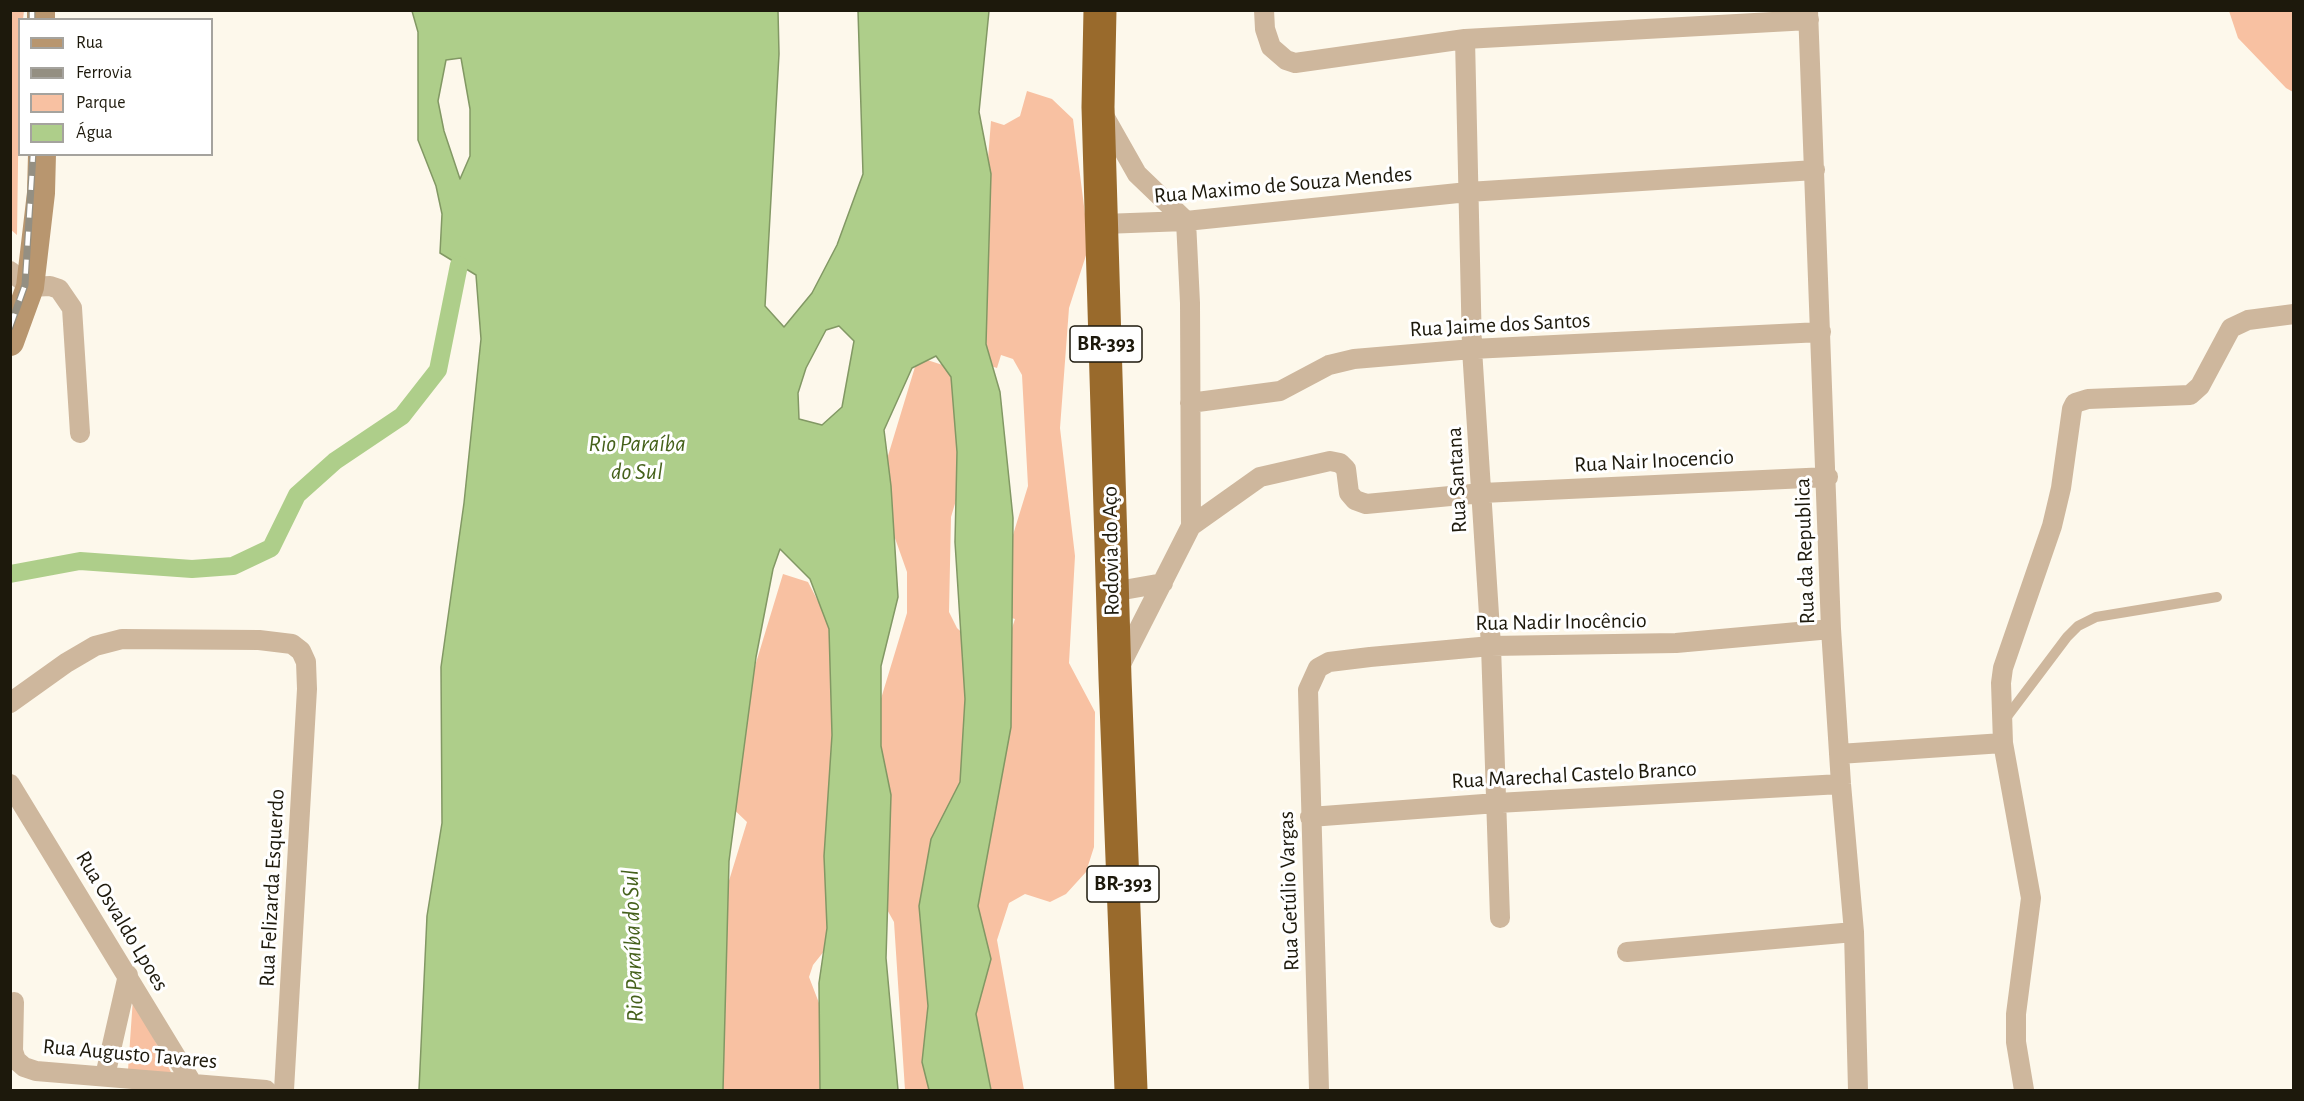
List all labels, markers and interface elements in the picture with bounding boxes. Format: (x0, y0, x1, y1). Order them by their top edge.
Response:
legend (18, 18, 213, 156)
text: Rua (76, 34, 103, 52)
text: Ferrovia (76, 64, 132, 82)
text: Parque (76, 94, 125, 112)
text: Água (76, 124, 113, 142)
street label: Rua Maximo de Souza Mendes (1153, 161, 1413, 209)
street label: Rua Jaime dos Santos (1409, 307, 1591, 343)
road number: BR-393 (1070, 326, 1142, 362)
street label: Rua Santana (1441, 426, 1473, 534)
water label: Rio Paraíba do Sul (588, 430, 686, 486)
street label: Rua Nair Inocencio (1573, 444, 1735, 478)
street label: Rua da Republica (1789, 477, 1821, 625)
street label: Rodovia do Aço (1097, 486, 1125, 616)
street label: Rua Nadir Inocêncio (1475, 607, 1647, 637)
street label: Rua Marechal Castelo Branco (1451, 755, 1697, 795)
street label: Rua Felizarda Esquerdo (254, 788, 290, 988)
street label: Rua Getúlio Vargas (1273, 811, 1305, 971)
street label: Rua Osvaldo Lpoes (70, 846, 174, 996)
road number: BR-393 (1087, 866, 1159, 902)
water label: Rio Paraíba do Sul (616, 869, 650, 1023)
street label: Rua Augusto Tavares (42, 1033, 218, 1075)

